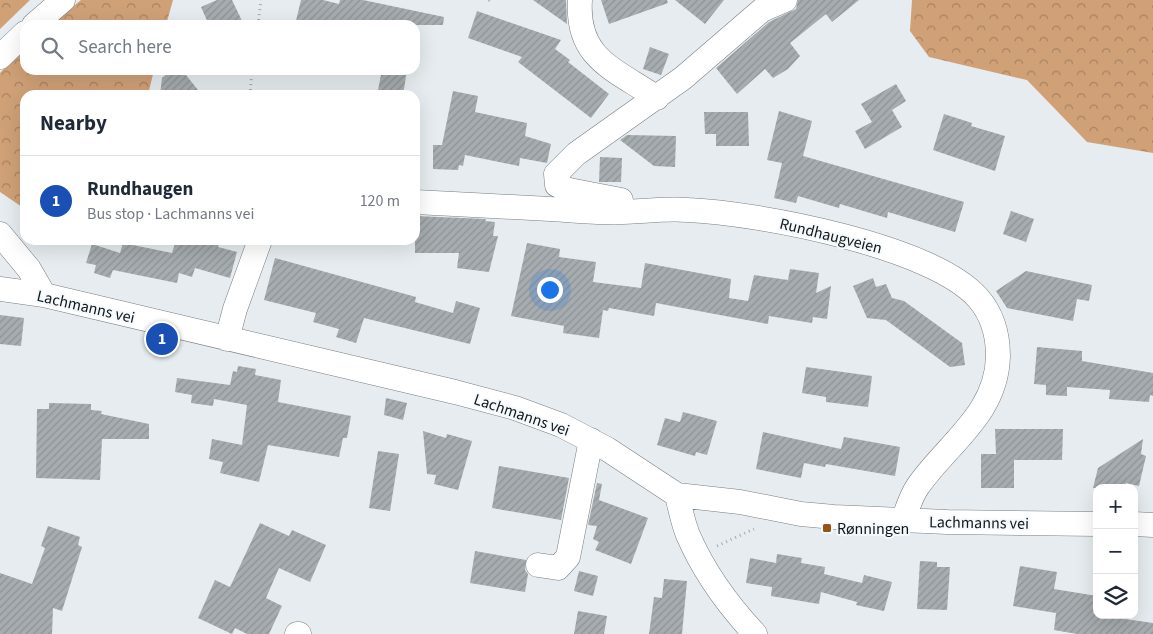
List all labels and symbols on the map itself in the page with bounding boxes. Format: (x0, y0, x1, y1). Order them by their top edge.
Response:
street label: Rundhaugveien (777, 213, 884, 259)
your location (537, 277, 563, 303)
street label: Lachmanns vei (35, 285, 137, 329)
pin: 1 (146, 320, 178, 358)
street label: Lachmanns vei (471, 388, 572, 442)
street label: Lachmanns vei (929, 511, 1029, 535)
place label: Rønningen (837, 518, 909, 540)
marker: Rønningen (821, 522, 833, 534)

